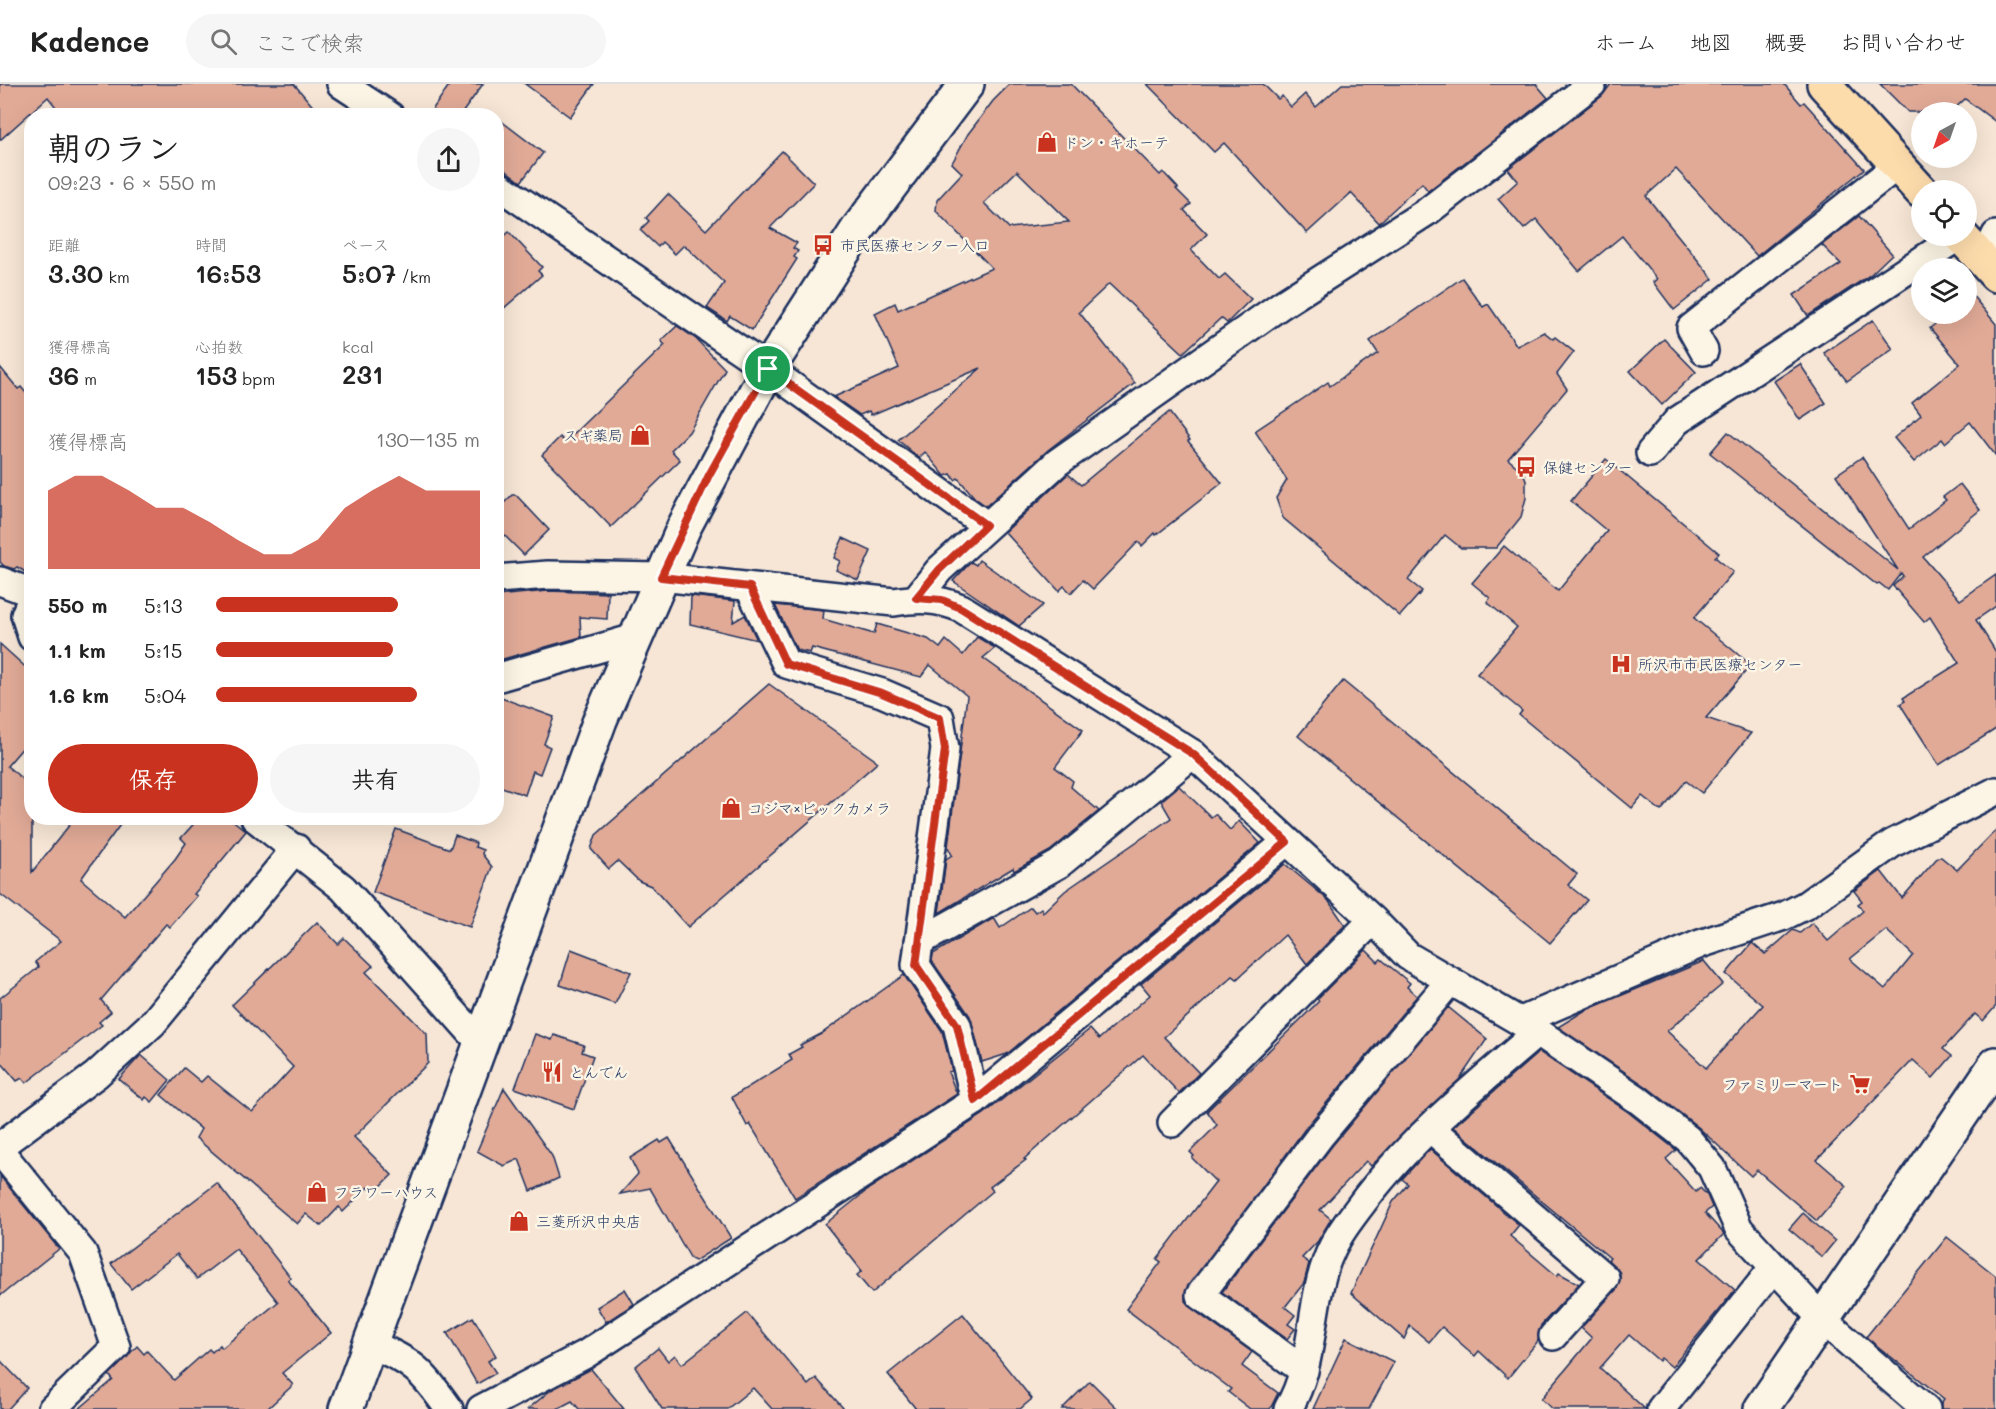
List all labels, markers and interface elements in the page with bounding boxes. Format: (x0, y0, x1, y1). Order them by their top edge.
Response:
search box (186, 14, 606, 68)
text: Kadence (30, 23, 150, 59)
icon: search (207, 25, 240, 58)
text: ここで検索 (255, 28, 365, 57)
text: ホーム (1595, 28, 1657, 55)
text: 地図 (1690, 28, 1732, 55)
text: 概要 (1765, 28, 1807, 55)
text: お問い合わせ (1840, 28, 1966, 55)
north arrow (1911, 102, 1977, 168)
map controls (1911, 102, 1977, 324)
text: 朝のラン (48, 125, 180, 168)
button: share (417, 128, 480, 191)
shop icon: ドン・キホーテ (1035, 130, 1059, 154)
place label: ドン・キホーテ (1064, 132, 1169, 152)
text: 09:23 · 6 × 550 m (48, 169, 216, 195)
button: locate (1911, 180, 1977, 246)
bus stop icon: 市民医療センター入口 (811, 233, 835, 257)
text: 距離 (48, 234, 80, 255)
text: 時間 (195, 234, 227, 255)
text: ペース (342, 234, 389, 255)
place label: 市民医療センター入口 (840, 235, 989, 255)
text: 3.30 (48, 256, 103, 290)
text: 16:53 (195, 256, 261, 290)
text: 5:07 (342, 256, 396, 290)
button: layers (1911, 258, 1977, 324)
text: km (103, 266, 130, 287)
text: /km (396, 266, 431, 287)
text: 獲得標高 (48, 336, 112, 357)
text: 心拍数 (195, 336, 243, 357)
text: kcal (342, 336, 374, 357)
pin (742, 343, 793, 394)
icon: arrive (751, 352, 784, 385)
text: 231 (342, 357, 384, 391)
text: 36 (48, 358, 79, 392)
text: 153 (195, 358, 237, 392)
text: m (79, 368, 97, 389)
text: bpm (237, 368, 275, 389)
shop icon: スギ薬局 (628, 423, 652, 447)
place label: スギ薬局 (563, 425, 623, 445)
text: 130–135 m (376, 426, 480, 452)
text: 獲得標高 (48, 428, 128, 454)
bus stop icon: 保健センター (1514, 455, 1538, 479)
place label: 保健センター (1543, 457, 1632, 477)
text: 550 m (48, 592, 107, 618)
text: 5:13 (144, 592, 183, 618)
text: 1.1 km (48, 637, 106, 663)
text: 5:15 (144, 637, 182, 663)
hospital icon: 所沢市市民医療センター (1609, 652, 1633, 676)
place label: 所沢市市民医療センター (1638, 654, 1802, 674)
text: 1.6 km (48, 682, 109, 708)
text: 5:04 (144, 682, 186, 708)
button: 保存 (48, 744, 258, 813)
button: 共有 (270, 744, 480, 813)
shop icon: コジマ×ビックカメラ (719, 796, 743, 820)
place label: コジマ×ビックカメラ (748, 798, 891, 818)
restaurant icon: とんでん (540, 1060, 564, 1084)
place label: とんでん (569, 1062, 628, 1082)
supermarket icon: ファミリーマート (1848, 1072, 1872, 1096)
place label: ファミリーマート (1723, 1074, 1843, 1094)
shop icon: フラワーハウス (305, 1180, 329, 1204)
place label: フラワーハウス (334, 1182, 438, 1202)
shop icon: 三菱所沢中央店 (507, 1209, 531, 1233)
place label: 三菱所沢中央店 (536, 1211, 641, 1231)

